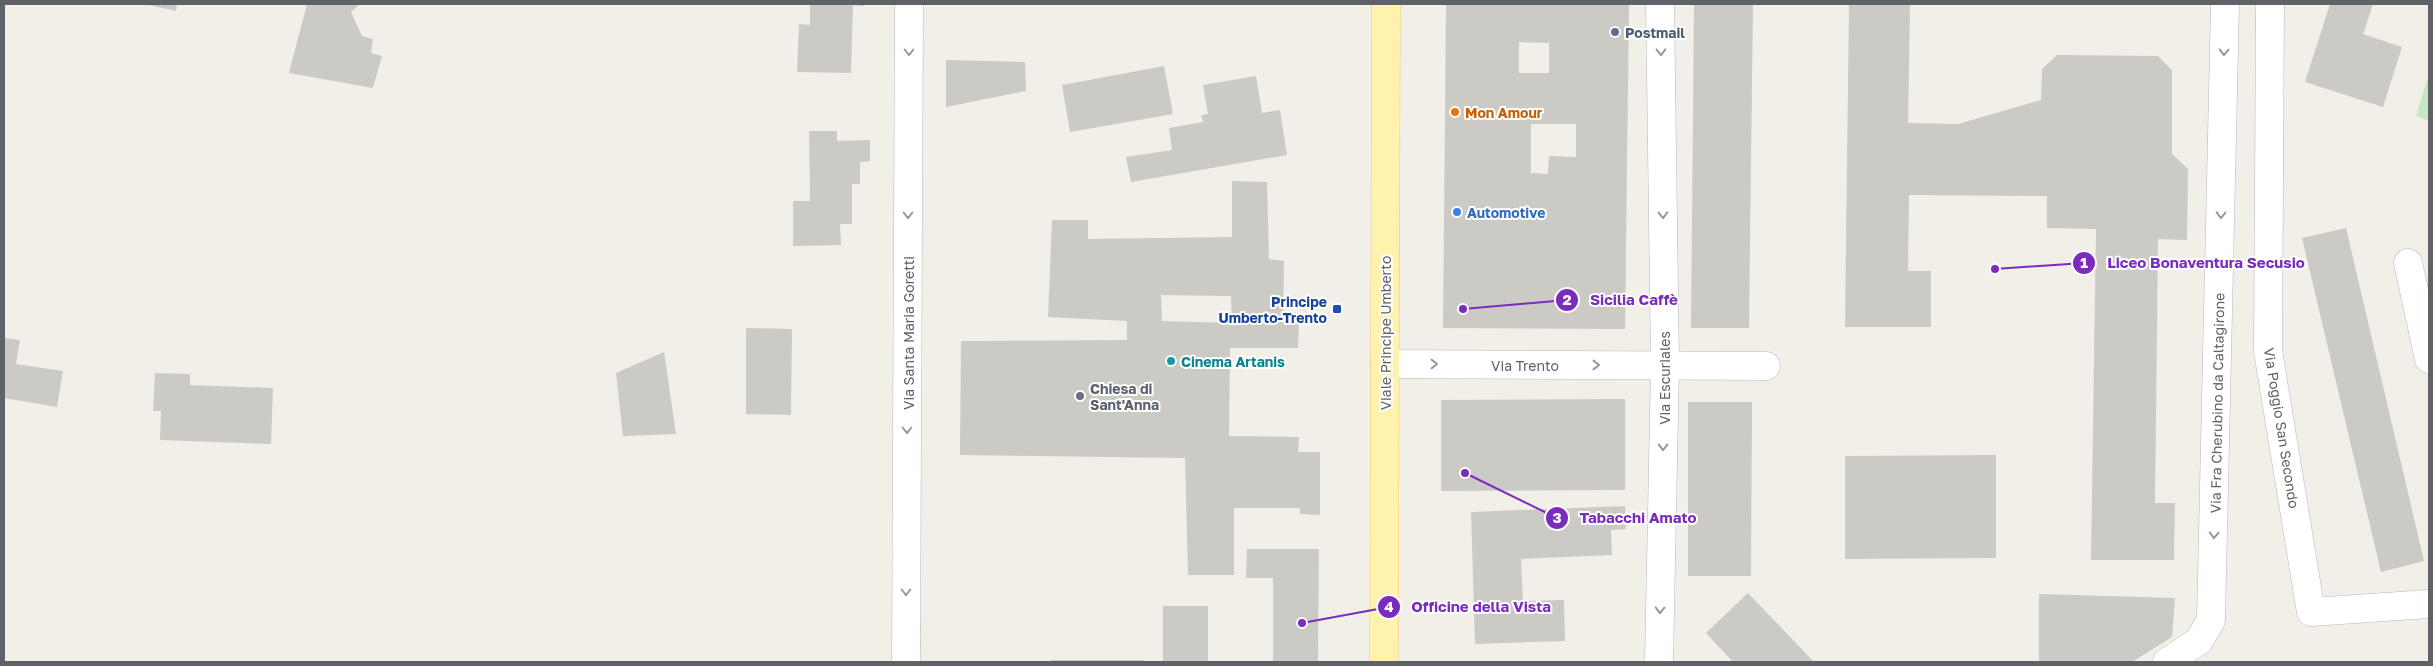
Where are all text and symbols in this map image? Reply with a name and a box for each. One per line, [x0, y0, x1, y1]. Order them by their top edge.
place label: Postmail [1625, 24, 1685, 41]
marker: Postmail [1609, 26, 1621, 38]
one-way arrow [904, 49, 914, 57]
one-way arrow [1656, 49, 1666, 57]
one-way arrow [2219, 49, 2229, 57]
place label: Mon Amour [1465, 104, 1543, 121]
marker: Mon Amour [1449, 106, 1461, 118]
place label: Automotive [1467, 204, 1545, 221]
marker: Automotive [1451, 206, 1463, 218]
one-way arrow [903, 212, 913, 219]
one-way arrow [1658, 212, 1668, 219]
one-way arrow [2216, 212, 2226, 219]
callout: Liceo Bonaventura Secusio [2072, 248, 2314, 278]
text: 1 [2080, 253, 2088, 271]
text: Liceo Bonaventura Secusio [2107, 253, 2305, 271]
street label: Via Santa Maria Goretti [900, 256, 917, 410]
street label: Viale Principe Umberto [1377, 256, 1394, 410]
callout: Sicilia Caffè [1555, 285, 1688, 315]
text: 2 [1562, 290, 1572, 308]
text: Sicilia Caffè [1590, 290, 1678, 308]
place label: Principe Umberto-Trento [1218, 293, 1327, 326]
street label: Via Fra Cherubino da Caltagirone [2207, 293, 2227, 513]
marker: Principe Umberto-Trento [1331, 303, 1343, 315]
street label: Via Escuriales [1656, 331, 1673, 425]
street label: Via Poggio San Secondo [2261, 346, 2303, 510]
place label: Cinema Artanis [1181, 353, 1285, 370]
marker: Cinema Artanis [1165, 355, 1177, 367]
street label: Via Trento [1491, 357, 1559, 374]
one-way arrow [1430, 359, 1438, 369]
one-way arrow [1592, 360, 1600, 370]
place label: Chiesa di Sant'Anna [1090, 380, 1159, 413]
marker: Chiesa di Sant'Anna [1074, 390, 1086, 402]
one-way arrow [902, 426, 912, 434]
one-way arrow [1658, 444, 1669, 452]
callout: Tabacchi Amato [1545, 503, 1707, 533]
text: 3 [1552, 508, 1562, 526]
text: Tabacchi Amato [1580, 508, 1696, 526]
one-way arrow [2208, 531, 2219, 539]
one-way arrow [901, 589, 911, 597]
callout: Officine della Vista [1377, 592, 1561, 622]
text: 4 [1384, 597, 1394, 615]
text: Officine della Vista [1411, 597, 1551, 615]
one-way arrow [1655, 606, 1665, 614]

